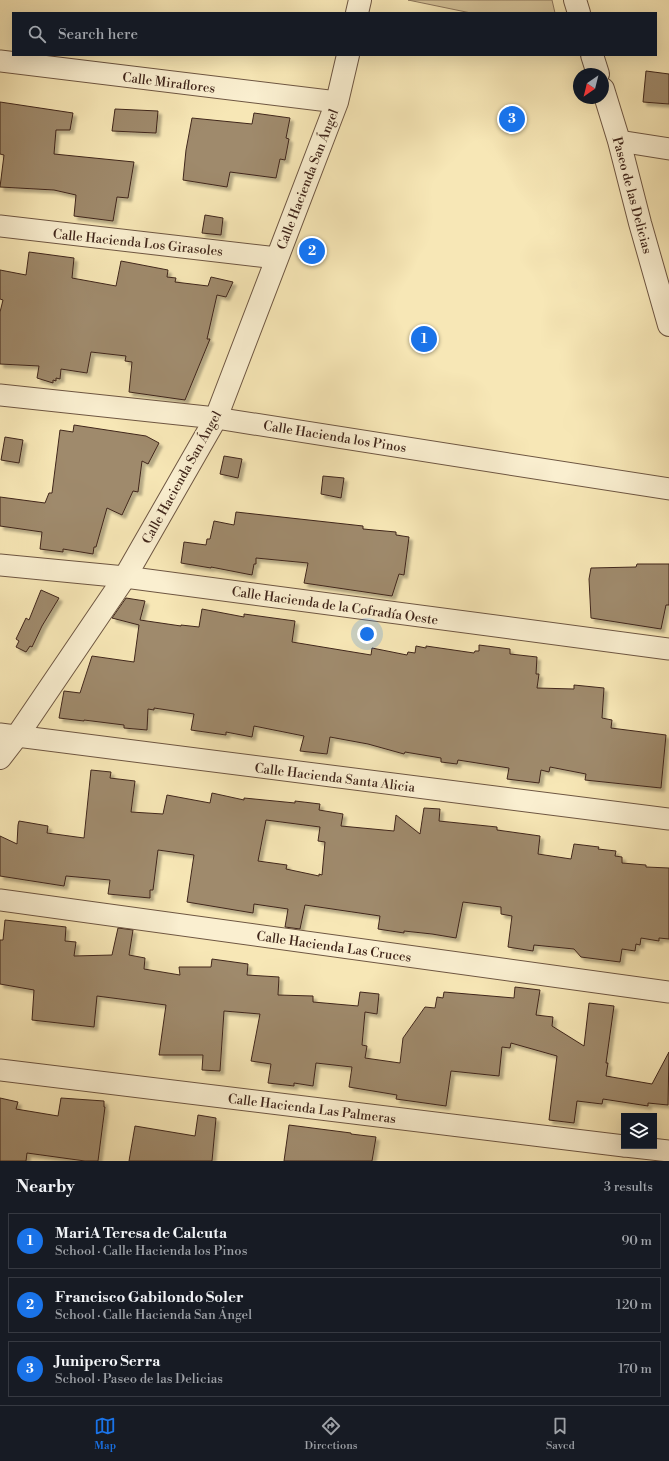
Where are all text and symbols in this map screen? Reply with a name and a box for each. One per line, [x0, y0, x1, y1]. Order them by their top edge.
search box [12, 12, 657, 56]
icon: search [26, 23, 48, 45]
text: Search here [58, 25, 138, 44]
north arrow [573, 68, 609, 104]
street label: Calle Miraflores [122, 69, 216, 97]
pin: 3 [499, 104, 525, 134]
street label: Calle Hacienda San Ángel [273, 106, 342, 252]
street label: Paseo de las Delicias [609, 135, 655, 256]
street label: Calle Hacienda Los Girasoles [52, 226, 224, 260]
pin: 2 [299, 236, 325, 266]
pin: 1 [411, 324, 437, 354]
street label: Calle Hacienda San Ángel [138, 408, 225, 547]
street label: Calle Hacienda los Pinos [262, 418, 408, 456]
street label: Calle Hacienda de la Cofradía Oeste [231, 584, 440, 628]
your location [357, 624, 377, 644]
street label: Calle Hacienda Santa Alicia [254, 760, 416, 796]
street label: Calle Hacienda Las Cruces [256, 928, 412, 966]
street label: Calle Hacienda Las Palmeras [227, 1091, 397, 1127]
map controls [621, 1113, 657, 1149]
button: layers [621, 1113, 657, 1149]
text: Nearby [16, 1176, 75, 1198]
text: 3 results [604, 1179, 653, 1195]
text: MariA Teresa de Calcuta [55, 1224, 227, 1243]
text: 1 [27, 1233, 33, 1249]
text: 90 m [621, 1233, 652, 1249]
text: School · Calle Hacienda los Pinos [55, 1243, 247, 1259]
text: Francisco Gabilondo Soler [55, 1288, 244, 1307]
text: 2 [26, 1297, 34, 1313]
text: 120 m [616, 1297, 652, 1313]
text: School · Calle Hacienda San Ángel [55, 1307, 252, 1323]
text: Junipero Serra [55, 1352, 160, 1371]
text: 3 [26, 1361, 34, 1377]
text: 170 m [618, 1361, 652, 1377]
text: School · Paseo de las Delicias [55, 1371, 223, 1387]
tab: Map [94, 1415, 116, 1453]
tab: Directions [305, 1415, 358, 1453]
tab: Saved [546, 1415, 575, 1453]

